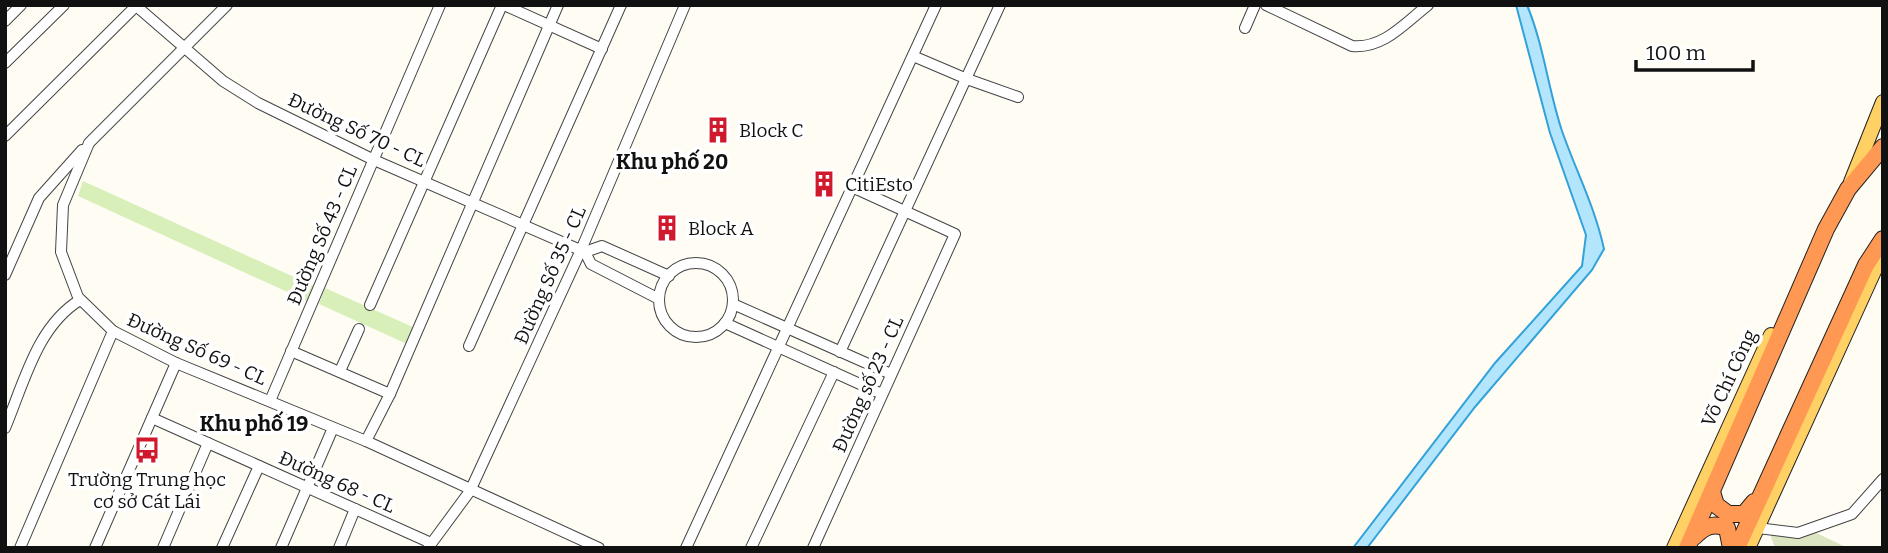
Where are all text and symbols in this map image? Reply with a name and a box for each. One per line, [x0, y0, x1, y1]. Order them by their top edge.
scale bar [1636, 28, 1753, 72]
text: 100 m [1646, 40, 1706, 66]
street label: Đường Số 70 - CL [285, 88, 429, 172]
building icon: Block C [703, 115, 733, 145]
place label: Block C [739, 119, 804, 142]
district label: Khu phố 20 [616, 148, 728, 175]
street label: Đường Số 43 - CL [282, 162, 362, 308]
building icon: CitiEsto [809, 169, 839, 199]
place label: CitiEsto [845, 173, 913, 196]
street label: Đường Số 35 - CL [509, 202, 591, 348]
building icon: Block A [652, 213, 682, 243]
place label: Block A [688, 217, 754, 240]
street label: Đường Số 69 - CL [124, 308, 270, 390]
street label: Đường số 23 - CL [828, 312, 908, 456]
street label: Võ Chí Công [1696, 325, 1762, 430]
district label: Khu phố 19 [200, 410, 308, 437]
bus stop icon: Trường Trung học cơ sở Cát Lái [132, 435, 162, 465]
street label: Đường 68 - CL [275, 446, 399, 518]
place label: Trường Trung học cơ sở Cát Lái [68, 468, 226, 513]

